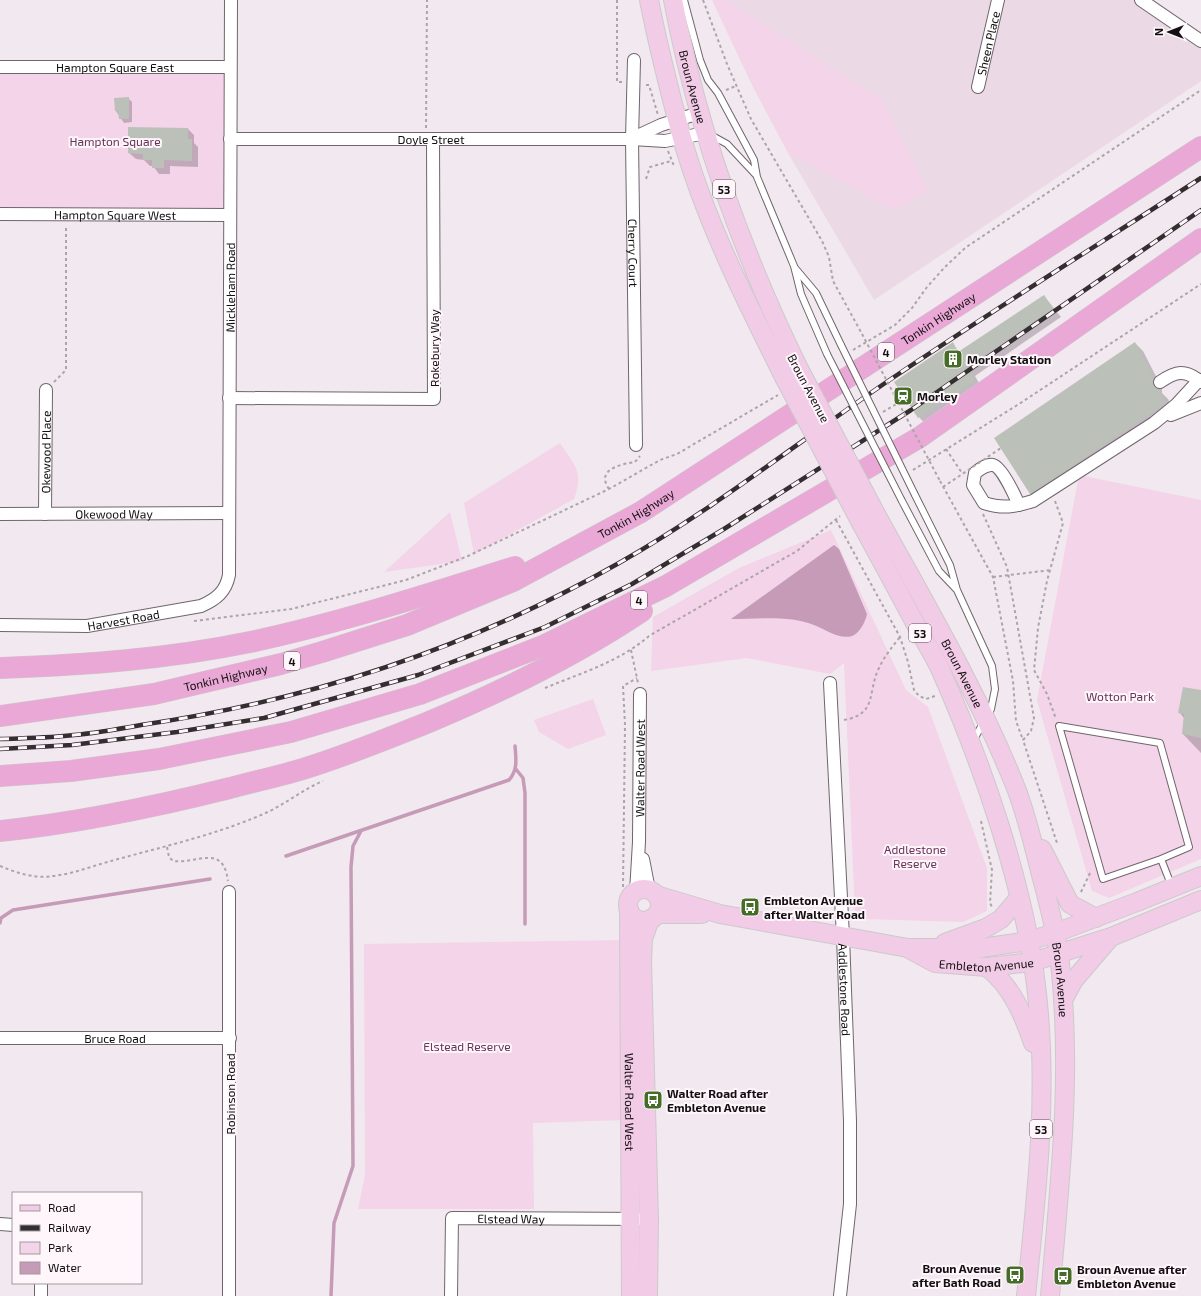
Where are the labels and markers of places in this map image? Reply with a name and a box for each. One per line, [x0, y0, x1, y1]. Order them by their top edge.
building icon: Morley Station [942, 348, 964, 370]
place label: Morley Station [967, 352, 1051, 367]
station icon: Morley [892, 385, 914, 407]
place label: Morley [917, 389, 958, 404]
place label: Embleton Avenue after Walter Road [764, 893, 865, 921]
bus stop icon: Embleton Avenue after Walter Road [739, 896, 761, 918]
place label: Walter Road after Embleton Avenue [667, 1086, 768, 1114]
bus stop icon: Walter Road after Embleton Avenue [642, 1089, 664, 1111]
place label: Broun Avenue after Bath Road [912, 1261, 1001, 1289]
place label: Broun Avenue after Embleton Avenue [1077, 1262, 1187, 1290]
bus stop icon: Broun Avenue after Bath Road [1004, 1264, 1026, 1286]
bus stop icon: Broun Avenue after Embleton Avenue [1052, 1265, 1074, 1287]

